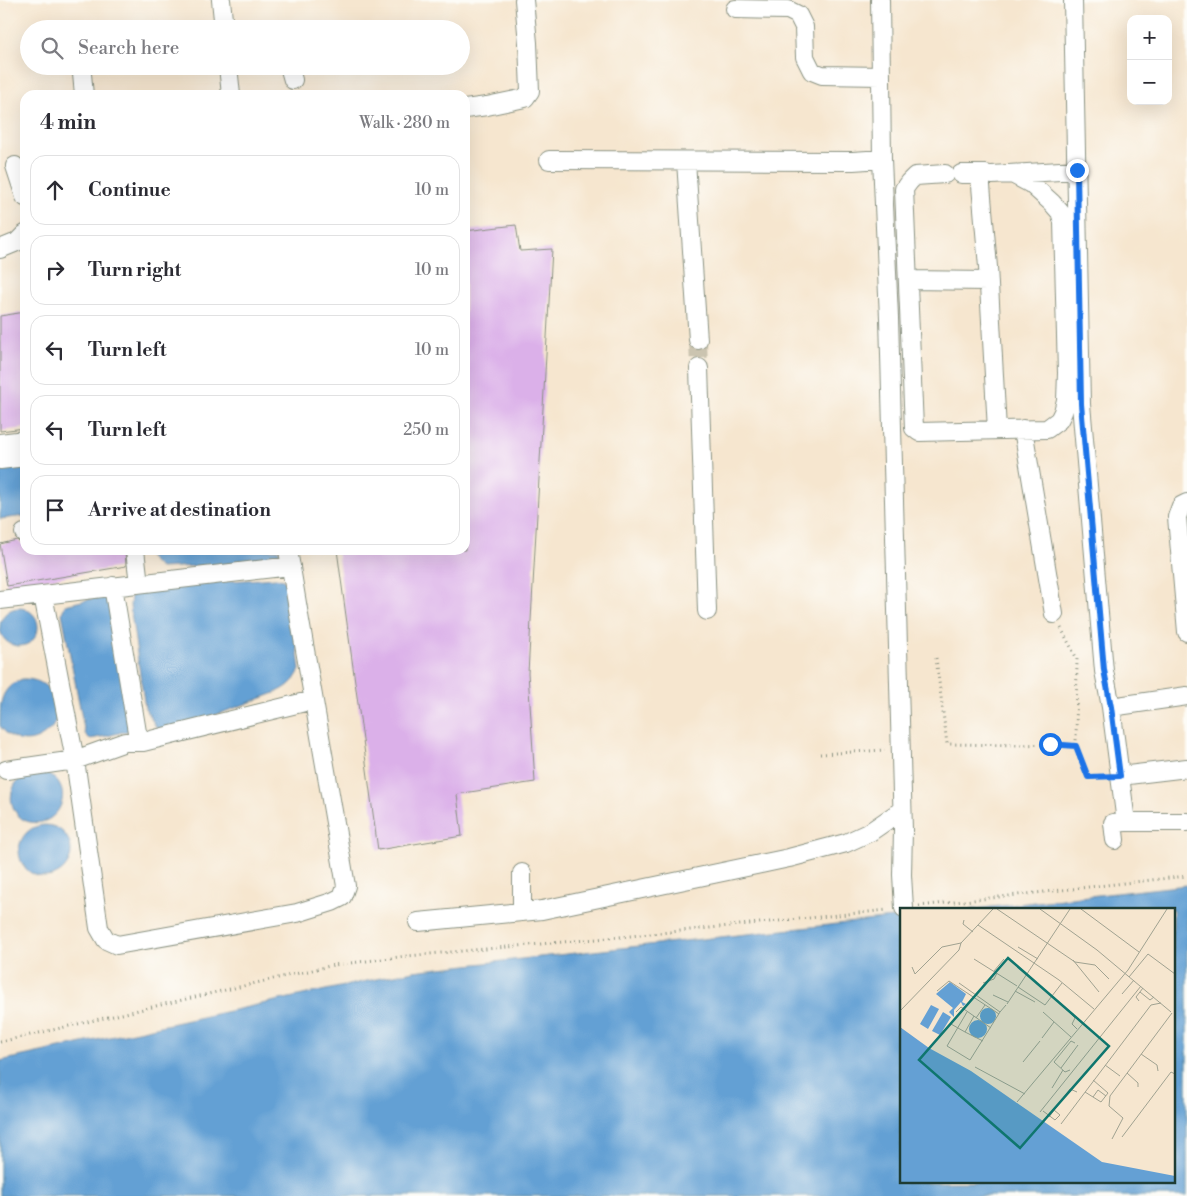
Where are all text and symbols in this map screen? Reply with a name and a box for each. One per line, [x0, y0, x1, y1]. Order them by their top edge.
map controls [1127, 15, 1172, 105]
button: + [1127, 15, 1172, 60]
search box [20, 20, 470, 75]
icon: search [38, 34, 66, 62]
text: Search here [78, 36, 179, 60]
button: − [1127, 60, 1172, 105]
text: 4 min [40, 110, 96, 136]
text: Walk · 280 m [359, 113, 450, 133]
route end [1066, 159, 1089, 182]
icon: ahead [41, 176, 69, 204]
text: Continue [88, 178, 171, 202]
text: 10 m [415, 180, 449, 200]
icon: right [41, 256, 69, 284]
text: Turn right [88, 258, 181, 282]
text: 10 m [415, 260, 449, 280]
icon: left [41, 336, 69, 364]
text: Turn left [88, 338, 167, 362]
text: 10 m [415, 340, 449, 360]
icon: left [41, 416, 69, 444]
text: Turn left [88, 418, 167, 442]
text: 250 m [403, 420, 449, 440]
icon: arrive [41, 496, 69, 524]
text: Arrive at destination [88, 498, 271, 522]
route start [1039, 733, 1062, 756]
inset map [900, 908, 1174, 1184]

